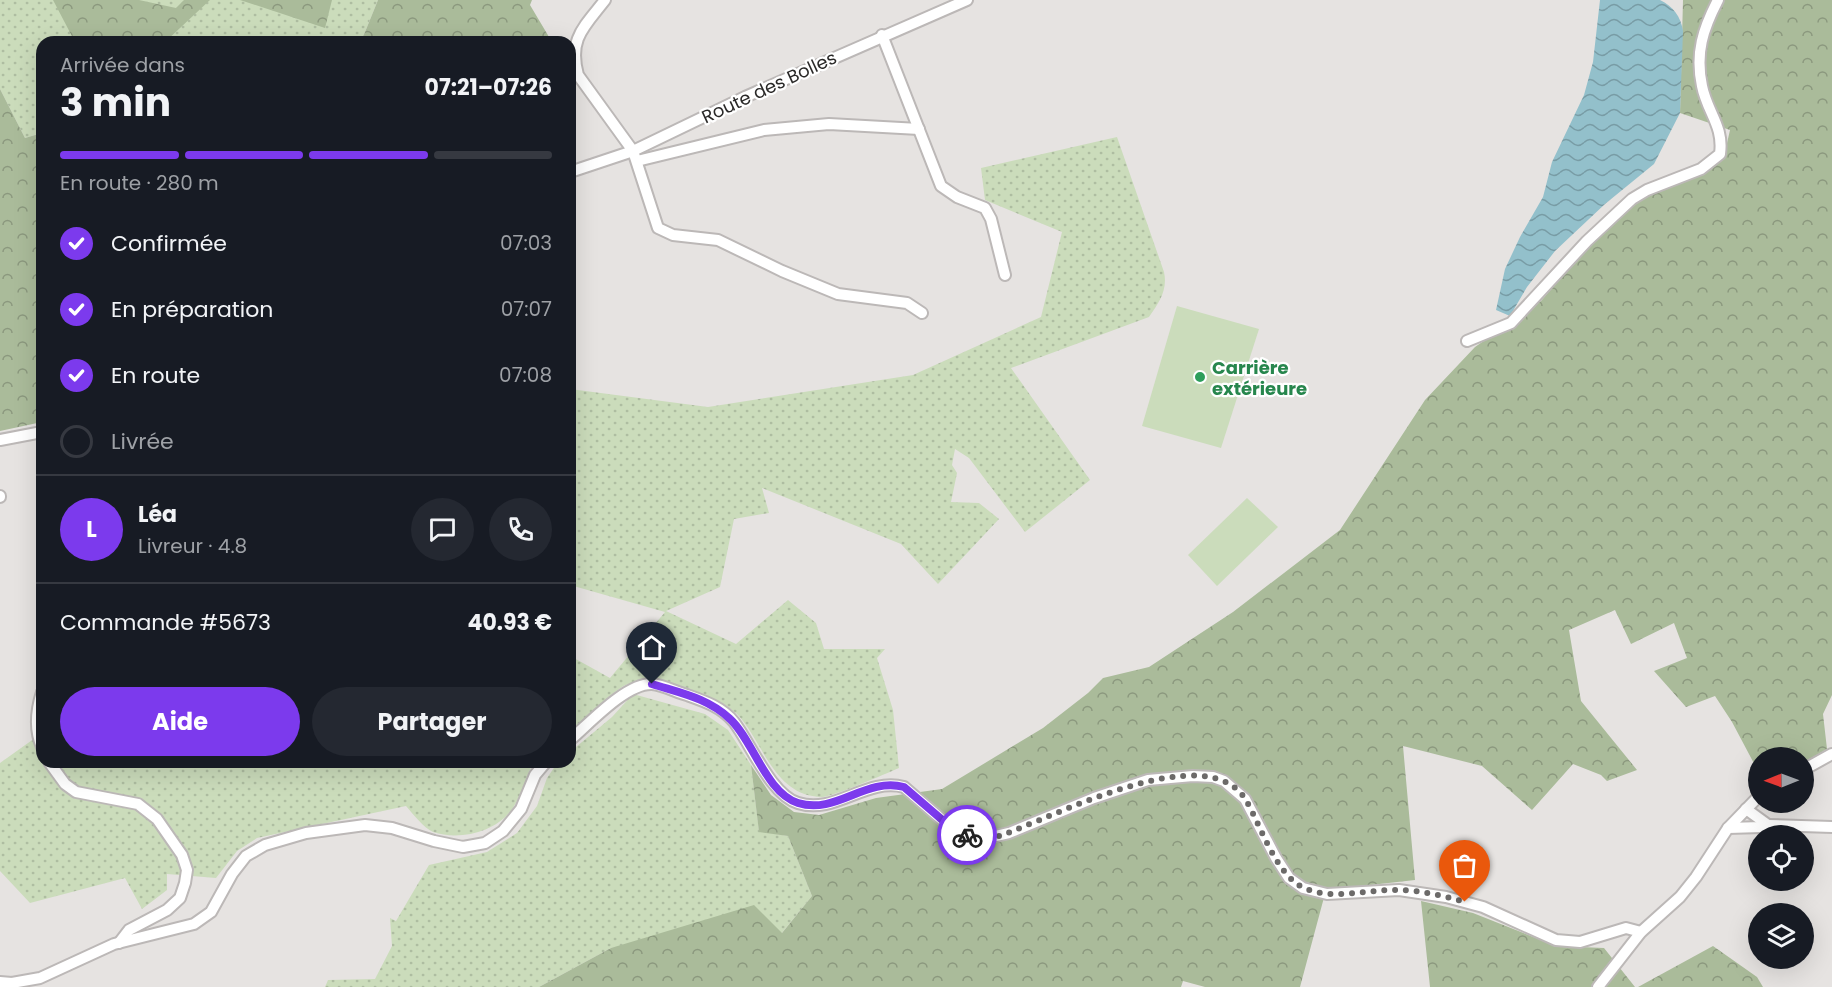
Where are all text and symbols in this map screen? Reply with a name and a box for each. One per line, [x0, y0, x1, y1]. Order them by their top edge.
street label: Route des Bolles [698, 45, 840, 129]
text: Arrivée dans [60, 51, 185, 79]
text: 07:21–07:26 [425, 72, 552, 103]
text: 3 min [60, 75, 171, 130]
text: En route · 280 m [60, 169, 219, 197]
icon: check [60, 227, 93, 260]
text: Confirmée [111, 228, 227, 259]
text: 07:03 [500, 229, 552, 257]
icon: check [60, 293, 93, 326]
text: En préparation [111, 294, 273, 325]
text: 07:07 [501, 295, 552, 323]
place label: Carrière extérieure [1212, 355, 1307, 401]
icon: check [60, 359, 93, 392]
text: En route [111, 360, 200, 391]
text: 07:08 [499, 361, 552, 389]
marker: Carrière extérieure [1193, 370, 1207, 384]
text: Livrée [111, 426, 174, 457]
button: chat [411, 498, 474, 561]
button: phone [489, 498, 552, 561]
text: Léa [138, 499, 177, 530]
text: L [86, 514, 97, 545]
text: Livreur · 4.8 [138, 532, 247, 560]
text: Commande #5673 [60, 607, 271, 638]
text: 40.93 € [468, 607, 552, 638]
pin [626, 622, 677, 684]
icon: home [635, 631, 668, 664]
button: Aide [60, 687, 300, 756]
button: Partager [312, 687, 552, 756]
north arrow [1748, 747, 1814, 813]
map controls [1748, 747, 1814, 969]
courier [937, 805, 997, 865]
icon: bike [951, 819, 984, 852]
button: locate [1748, 825, 1814, 891]
pin [1439, 840, 1490, 902]
icon: bag [1448, 849, 1481, 882]
button: layers [1748, 903, 1814, 969]

